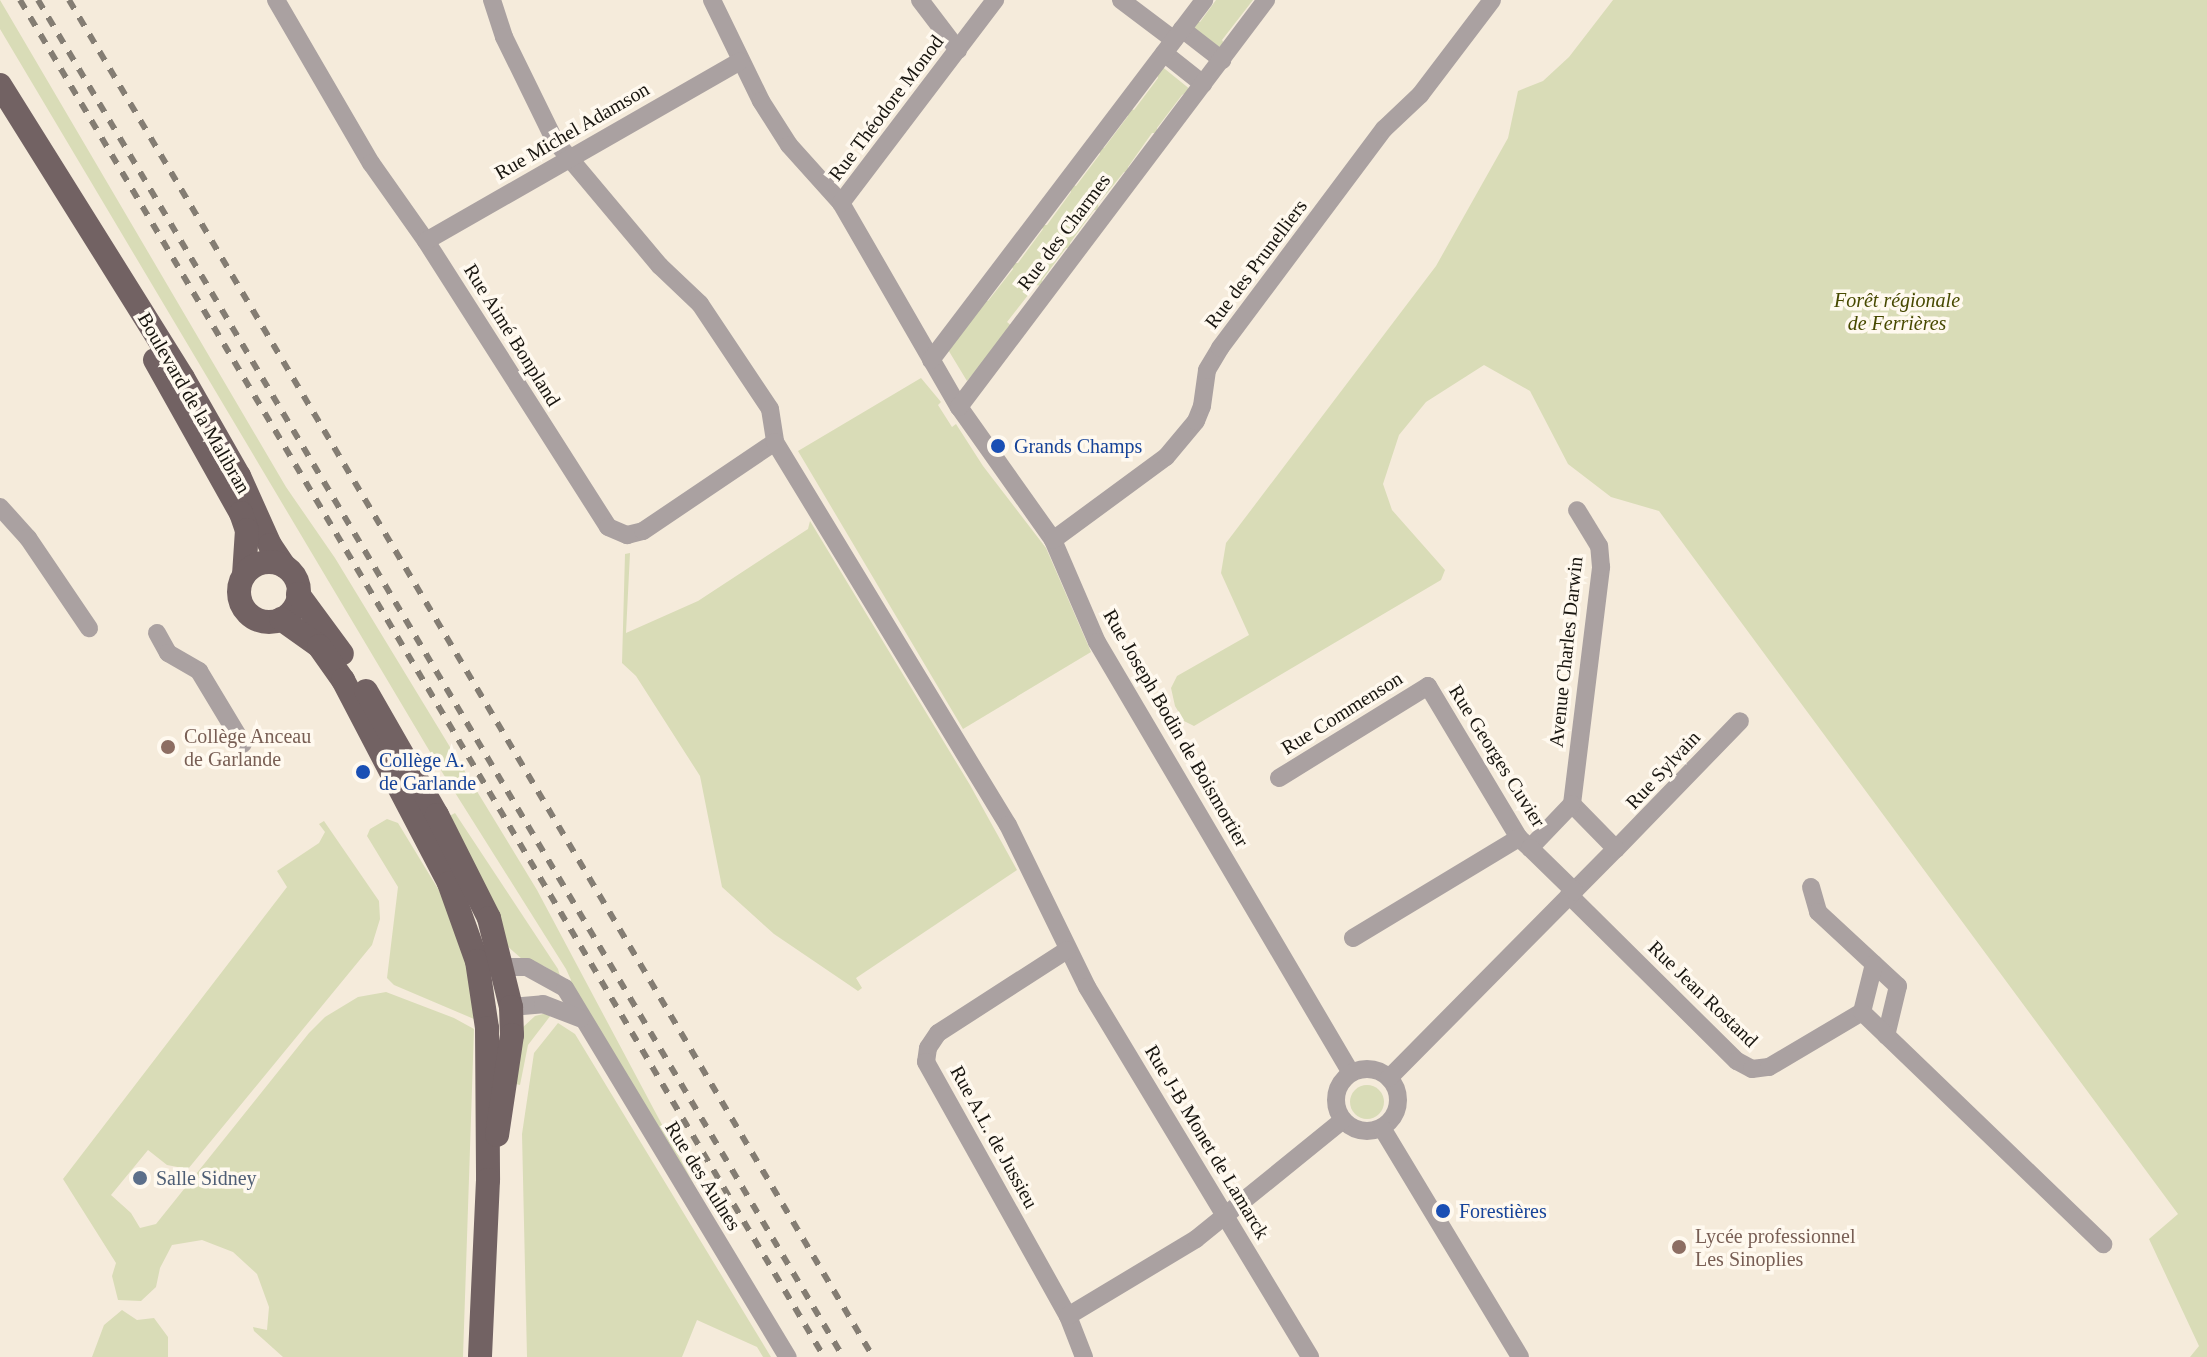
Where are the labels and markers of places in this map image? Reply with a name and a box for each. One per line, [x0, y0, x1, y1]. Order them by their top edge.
place label: Grands Champs [1014, 434, 1142, 458]
marker: Grands Champs [989, 437, 1007, 455]
place label: Collège Anceau de Garlande [184, 724, 312, 771]
marker: Collège Anceau de Garlande [159, 738, 177, 756]
place label: Collège A. de Garlande [379, 748, 476, 795]
marker: Collège A. de Garlande [354, 763, 372, 781]
place label: Salle Sidney [156, 1166, 257, 1190]
marker: Salle Sidney [131, 1169, 149, 1187]
place label: Forestières [1459, 1199, 1547, 1223]
marker: Forestières [1434, 1202, 1452, 1220]
place label: Lycée professionnel Les Sinoplies [1695, 1224, 1855, 1271]
marker: Lycée professionnel Les Sinoplies [1670, 1238, 1688, 1256]

